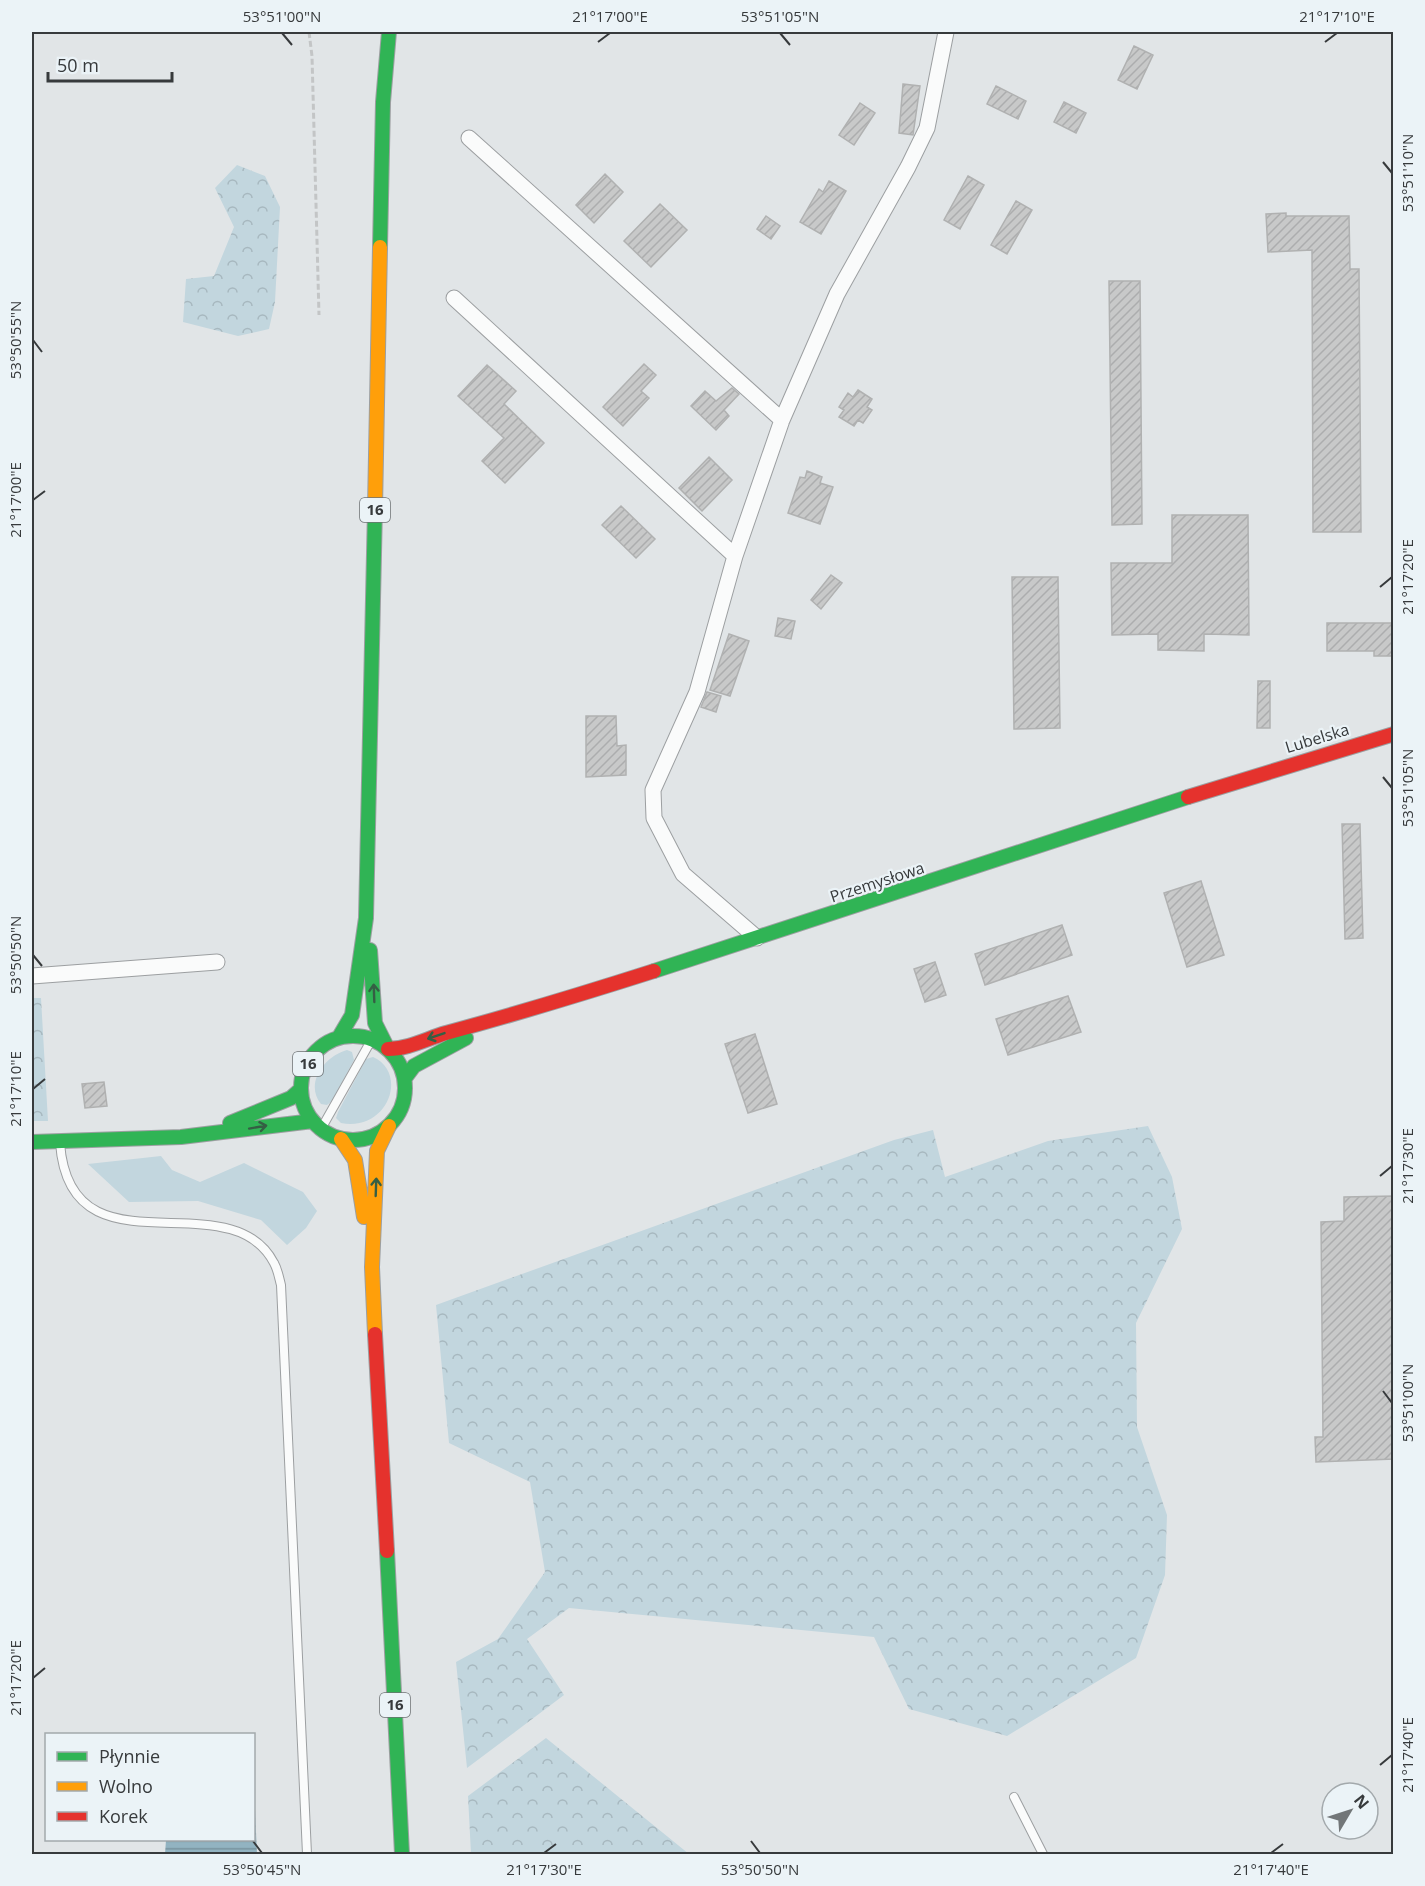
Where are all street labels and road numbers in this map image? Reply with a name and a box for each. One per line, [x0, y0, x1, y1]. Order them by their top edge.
road number: 16 [360, 498, 390, 522]
street label: Lubelska [1282, 718, 1352, 758]
street label: Przemysłowa [827, 856, 927, 908]
road number: 16 [293, 1052, 323, 1076]
road number: 16 [380, 1693, 410, 1717]

